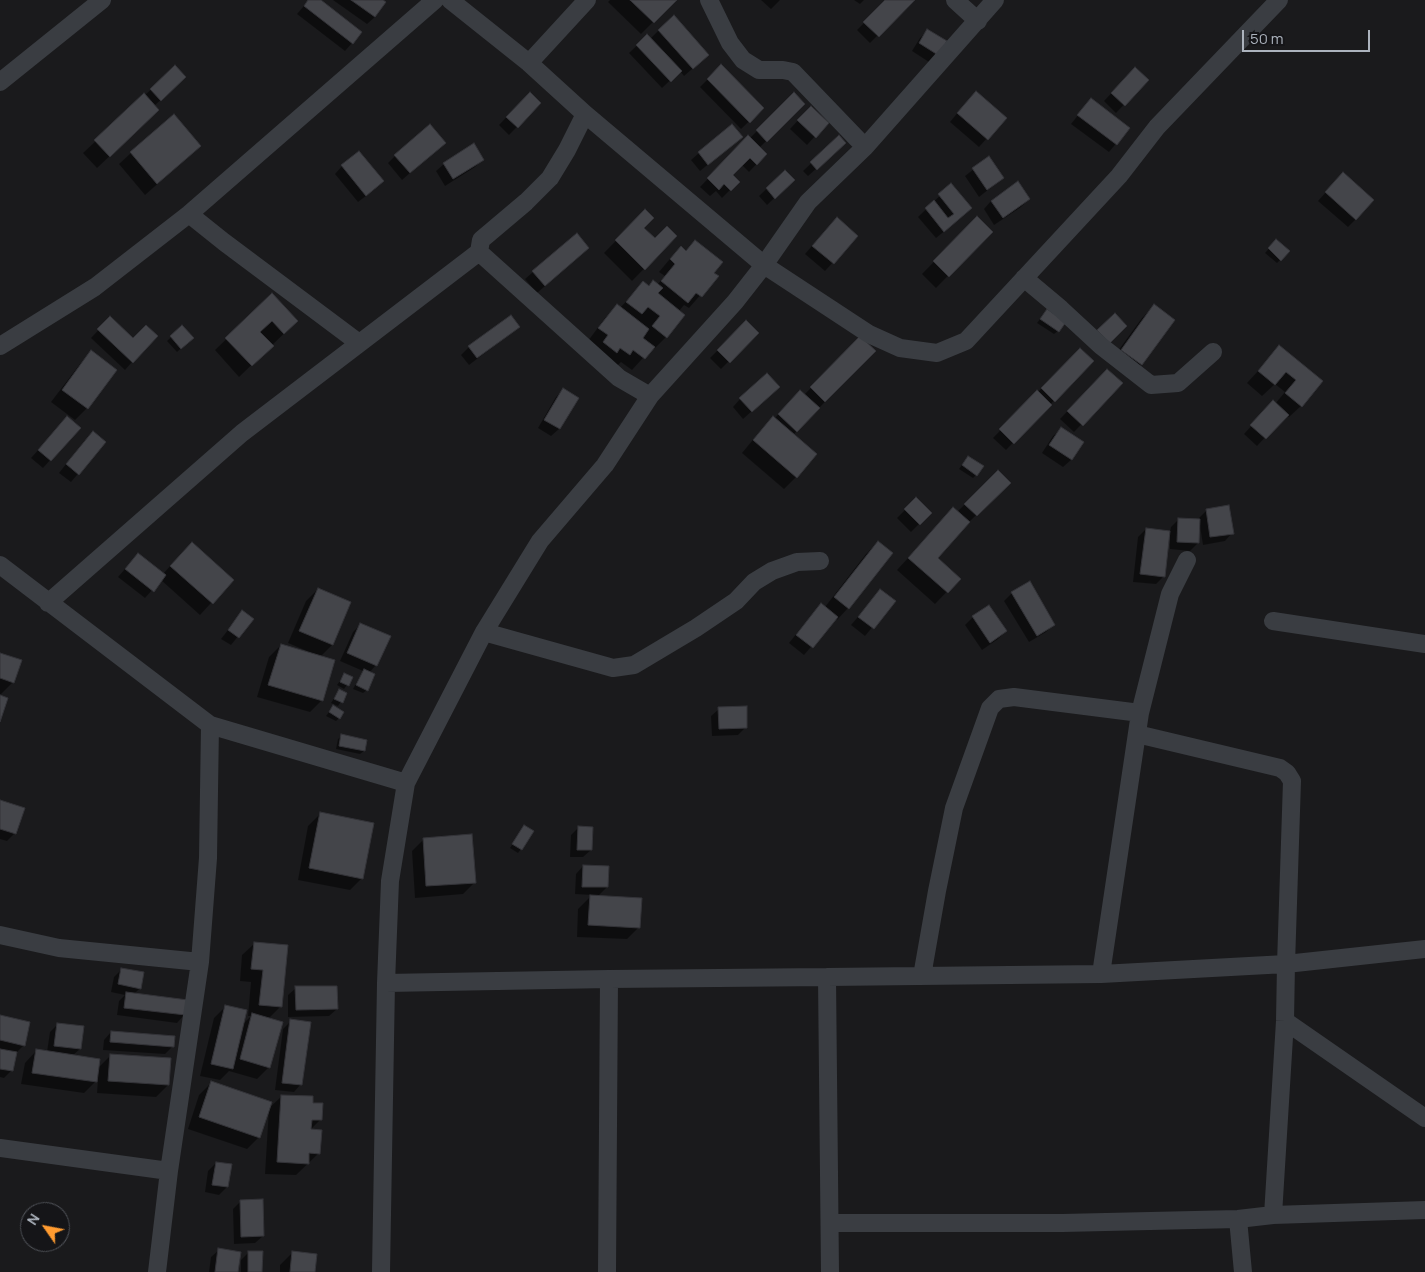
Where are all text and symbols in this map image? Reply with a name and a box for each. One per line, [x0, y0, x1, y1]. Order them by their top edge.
scale bar [1245, 20, 1372, 52]
text: 50 m [1250, 28, 1284, 49]
north arrow [20, 1202, 70, 1252]
text: N [22, 1210, 44, 1228]

